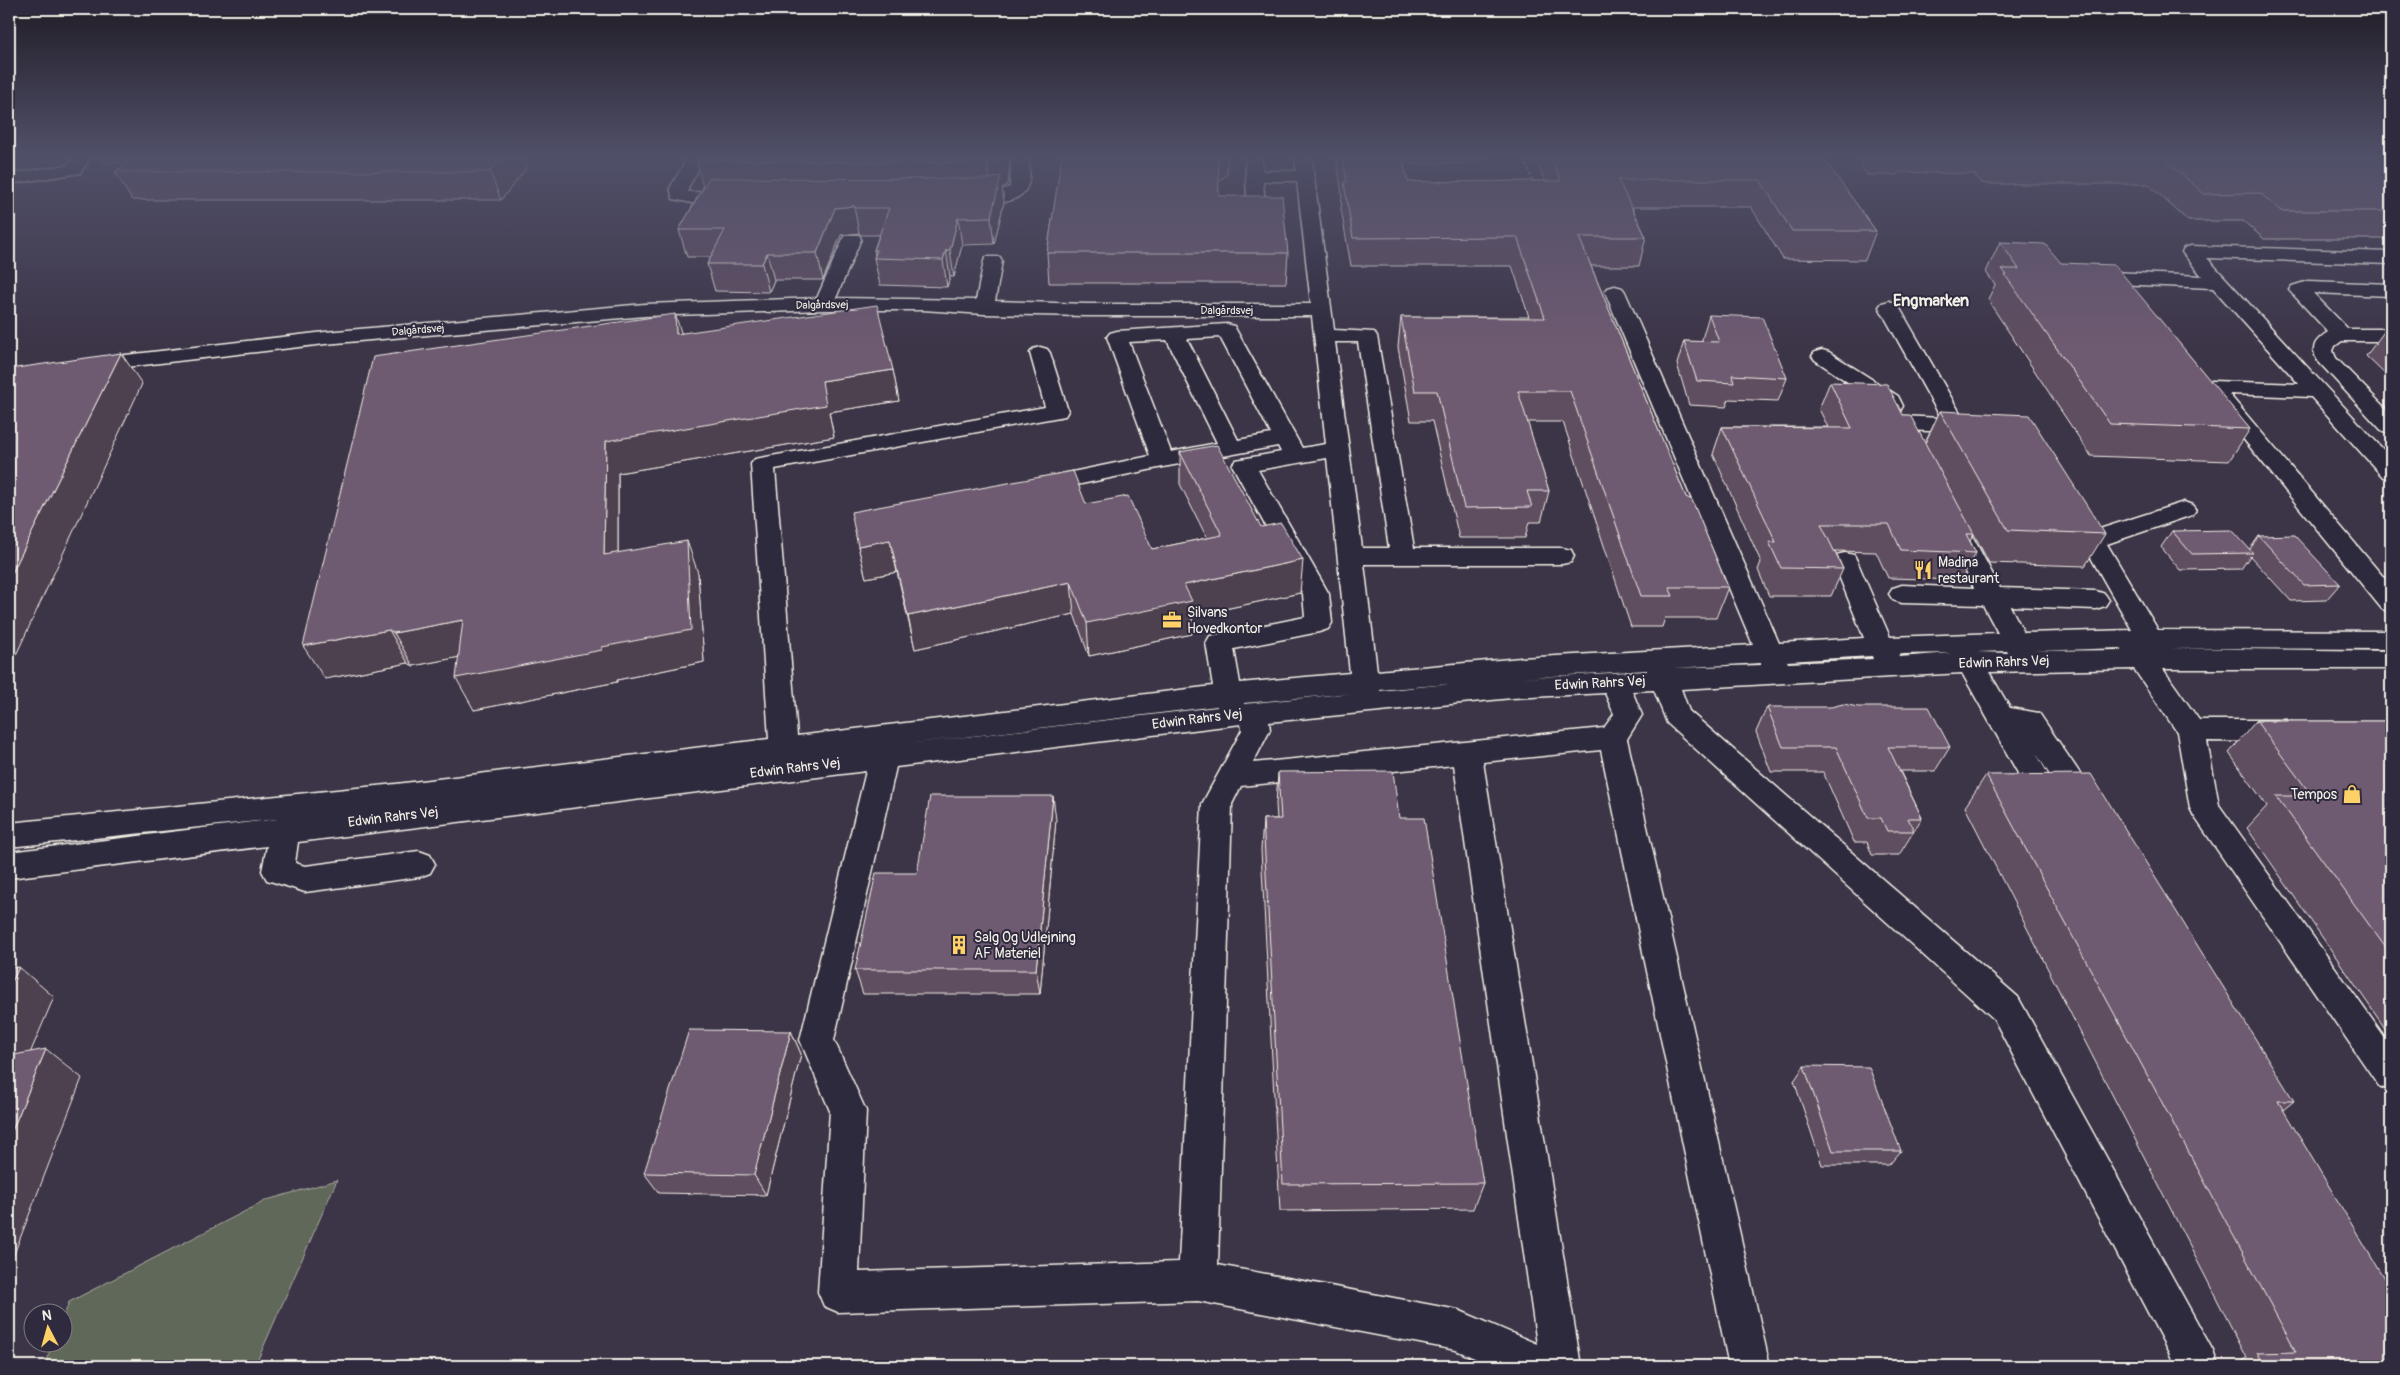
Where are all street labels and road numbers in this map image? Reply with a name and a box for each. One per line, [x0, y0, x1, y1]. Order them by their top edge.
street label: Dalgårdsvej [795, 298, 849, 312]
street label: Dalgårdsvej [1201, 304, 1253, 317]
street label: Dalgårdsvej [391, 321, 445, 339]
street label: Edwin Rahrs Vej [1958, 652, 2050, 672]
street label: Edwin Rahrs Vej [1554, 672, 1646, 694]
street label: Edwin Rahrs Vej [1151, 705, 1243, 733]
street label: Edwin Rahrs Vej [749, 754, 841, 782]
street label: Edwin Rahrs Vej [347, 803, 439, 831]

